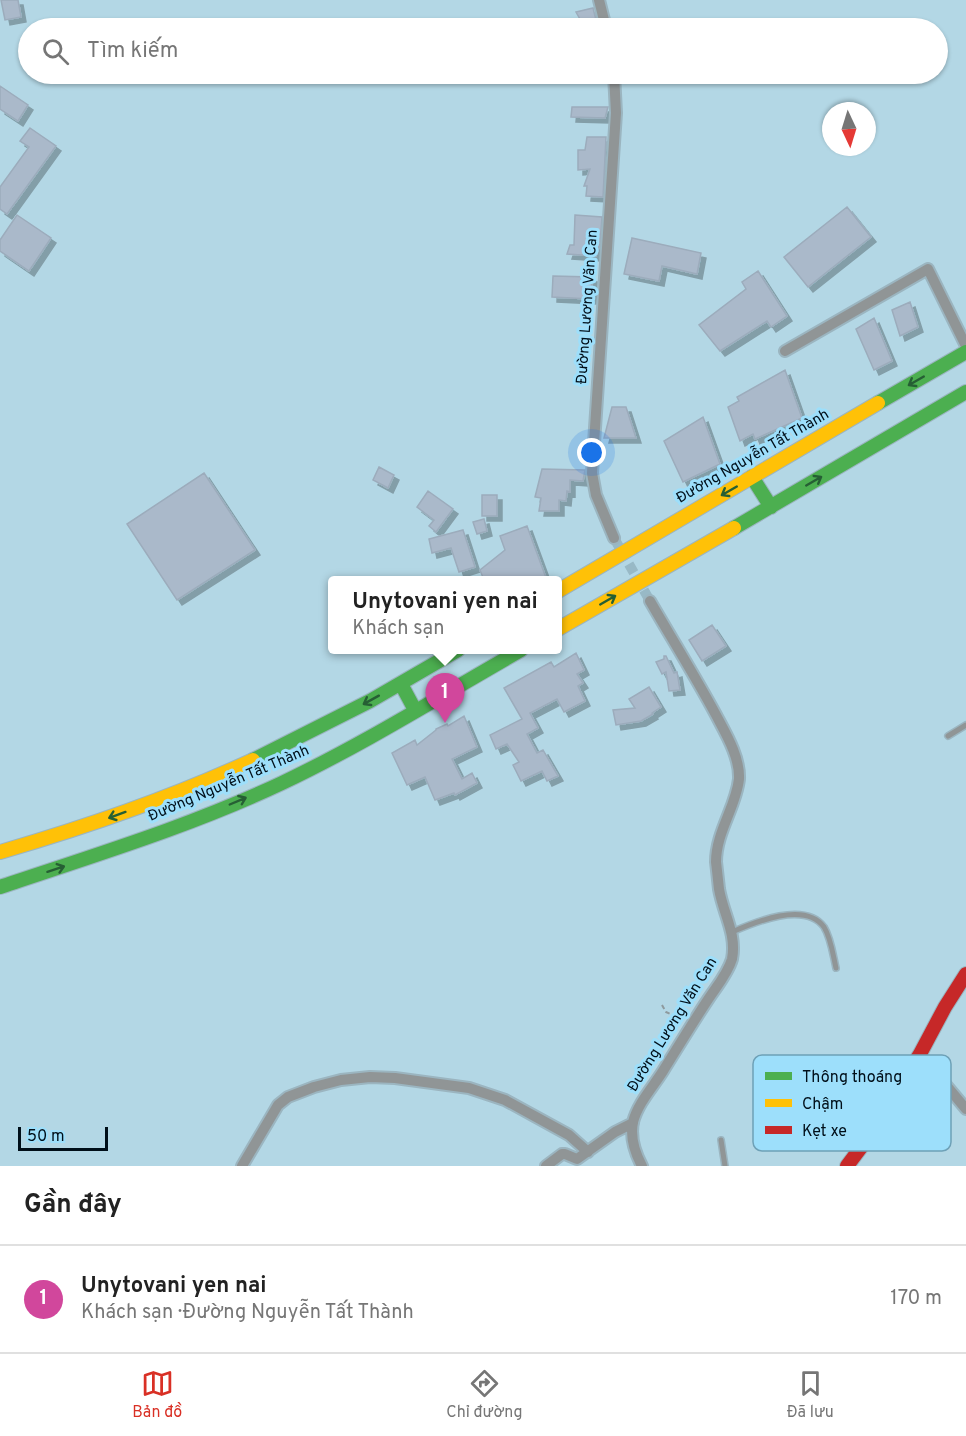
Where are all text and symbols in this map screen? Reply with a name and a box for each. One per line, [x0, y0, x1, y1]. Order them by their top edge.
search box [18, 18, 948, 84]
icon: search [39, 35, 72, 68]
text: Tìm kiếm [87, 38, 178, 65]
north arrow [822, 102, 876, 156]
street label: Đường Lương Văn Can [573, 229, 603, 385]
one-way arrow [907, 376, 924, 388]
street label: Đường Nguyễn Tất Thành [672, 404, 833, 509]
your location [577, 438, 606, 467]
one-way arrow [805, 475, 822, 487]
one-way arrow [721, 485, 738, 497]
popup [328, 576, 562, 654]
text: Unytovani yen nai [352, 589, 538, 616]
one-way arrow [599, 593, 616, 605]
text: Khách sạn [352, 616, 444, 642]
pin: 1 [426, 674, 464, 723]
one-way arrow [363, 694, 380, 706]
street label: Đường Nguyễn Tất Thành [145, 740, 312, 827]
one-way arrow [229, 795, 247, 806]
one-way arrow [108, 810, 127, 821]
one-way arrow [46, 862, 65, 873]
street label: Đường Lương Văn Can [624, 954, 722, 1096]
legend [753, 1055, 951, 1151]
text: Thông thoáng [802, 1068, 902, 1088]
text: Chậm [802, 1095, 843, 1115]
text: Kẹt xe [802, 1122, 847, 1142]
scale bar [18, 1124, 108, 1152]
text: 50 m [27, 1127, 65, 1147]
text: Gần đây [24, 1189, 122, 1222]
text: Unytovani yen nai [81, 1273, 266, 1300]
text: 1 [40, 1286, 48, 1312]
text: 170 m [890, 1286, 942, 1312]
text: Khách sạn · Đường Nguyễn Tất Thành [81, 1300, 414, 1326]
tab: Bản đồ [132, 1367, 182, 1423]
tab: Chỉ đường [446, 1367, 523, 1423]
tab: Đã lưu [787, 1367, 834, 1423]

